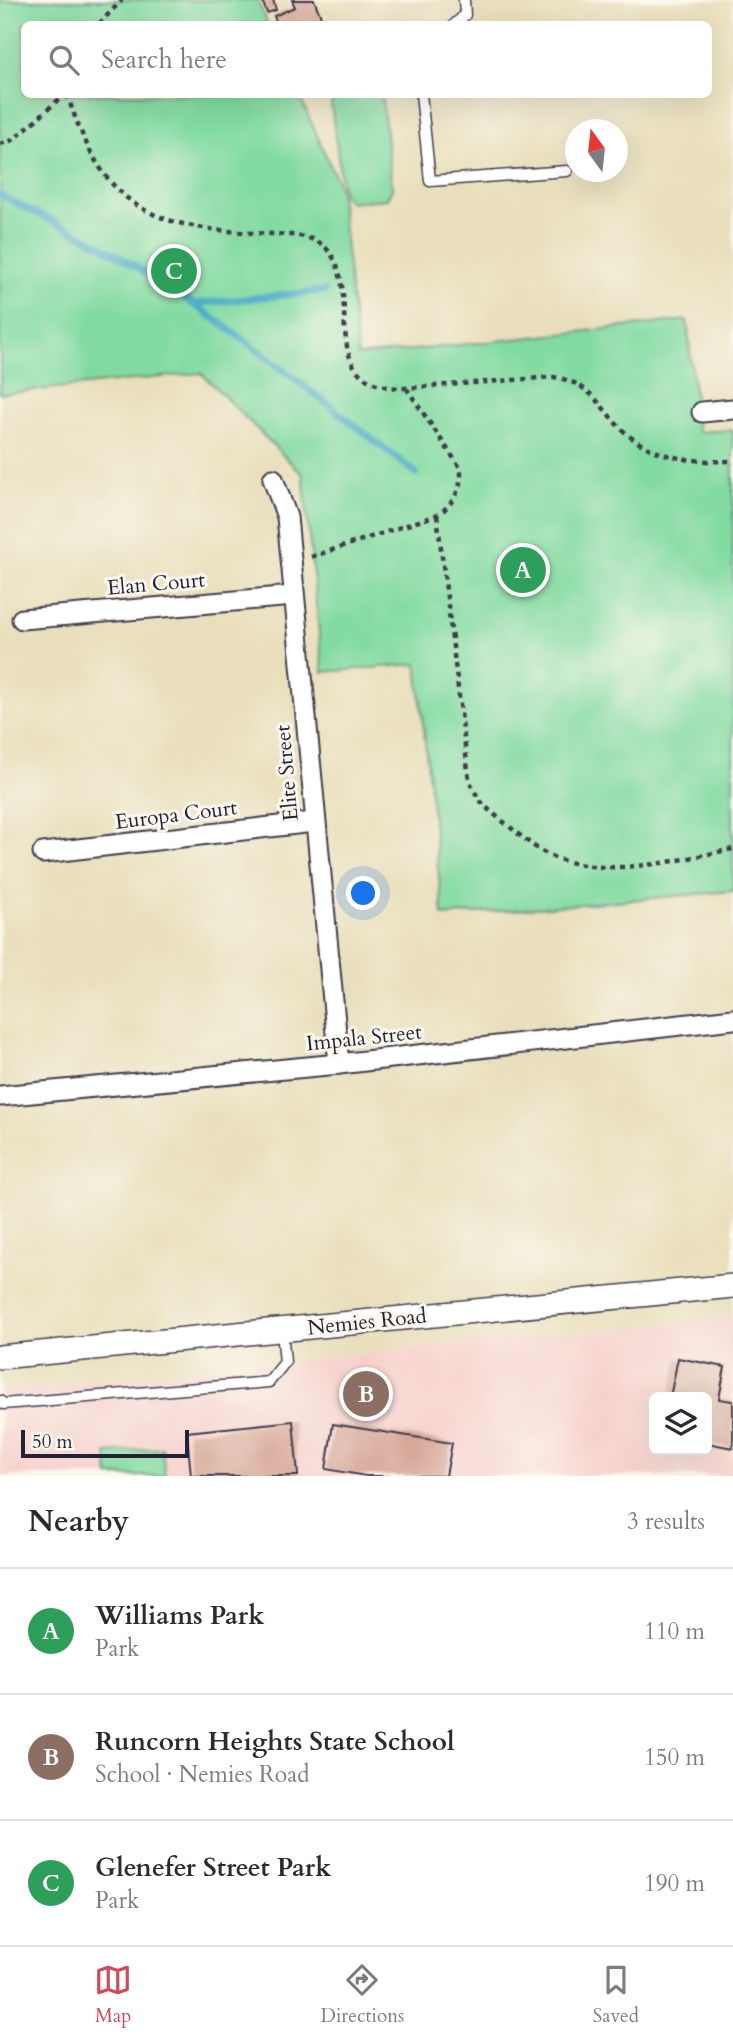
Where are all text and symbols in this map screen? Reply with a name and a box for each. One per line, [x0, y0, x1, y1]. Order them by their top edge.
search box [21, 21, 712, 98]
icon: search [45, 41, 83, 79]
text: Search here [101, 42, 227, 77]
north arrow [565, 119, 628, 182]
pin: C [151, 245, 197, 297]
pin: A [500, 544, 546, 596]
street label: Elan Court [106, 565, 207, 603]
street label: Elite Street [268, 723, 306, 822]
street label: Europa Court [113, 793, 239, 837]
your location [346, 876, 380, 910]
street label: Impala Street [305, 1017, 423, 1058]
street label: Nemies Road [306, 1301, 428, 1343]
pin: B [343, 1368, 389, 1420]
map controls [649, 1392, 712, 1455]
button: layers [649, 1392, 712, 1455]
scale bar [21, 1427, 189, 1459]
text: 50 m [32, 1429, 73, 1455]
text: Nearby [28, 1501, 129, 1542]
text: 3 results [627, 1506, 705, 1537]
text: Williams Park [95, 1598, 264, 1633]
text: A [42, 1616, 60, 1647]
text: 110 m [644, 1616, 705, 1647]
text: Park [95, 1633, 139, 1664]
text: Runcorn Heights State School [95, 1724, 455, 1759]
text: B [43, 1742, 59, 1773]
text: 150 m [644, 1742, 705, 1773]
text: School · Nemies Road [95, 1759, 309, 1790]
text: Glenefer Street Park [95, 1850, 332, 1885]
text: C [42, 1868, 60, 1899]
text: 190 m [644, 1868, 705, 1899]
text: Park [95, 1885, 139, 1916]
tab: Map [94, 1961, 132, 2029]
tab: Directions [321, 1961, 404, 2029]
tab: Saved [593, 1961, 639, 2029]

